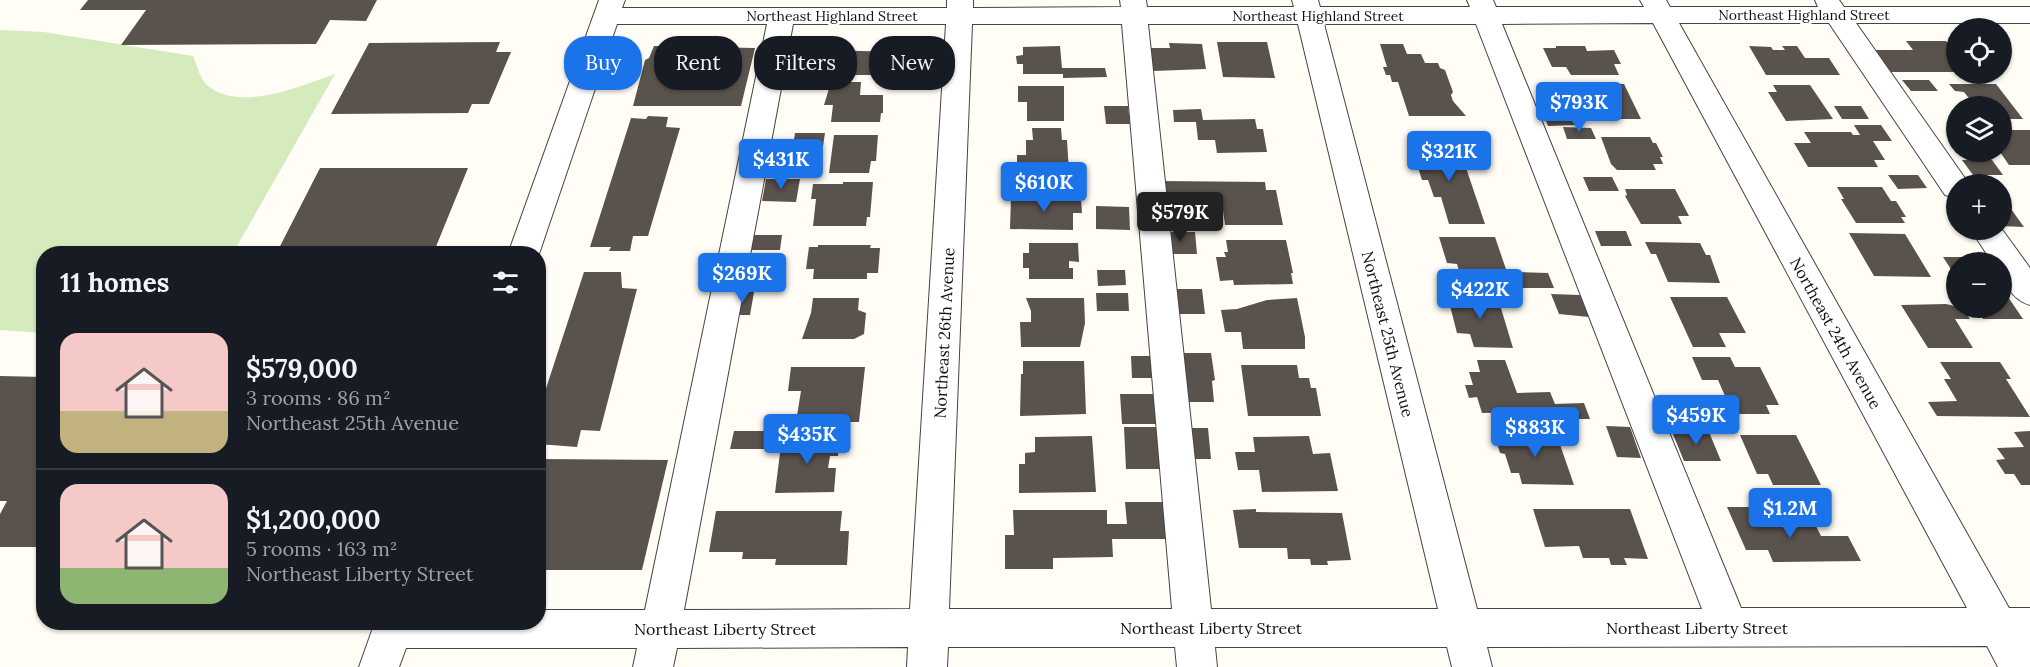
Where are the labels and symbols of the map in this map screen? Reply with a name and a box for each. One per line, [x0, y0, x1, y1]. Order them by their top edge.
street label: Northeast Highland Street [1718, 6, 1890, 24]
street label: Northeast Highland Street [746, 7, 918, 25]
street label: Northeast Highland Street [1232, 7, 1404, 25]
pin: $793K [1537, 82, 1621, 133]
pin: $321K [1407, 131, 1491, 182]
pin: $431K [739, 139, 823, 190]
pin: $610K [1002, 162, 1086, 213]
pin: $579K [1138, 192, 1222, 243]
street label: Northeast 26th Avenue [930, 247, 958, 419]
street label: Northeast 25th Avenue [1358, 249, 1418, 419]
pin: $269K [700, 253, 784, 304]
street label: Northeast 24th Avenue [1786, 254, 1886, 413]
pin: $422K [1438, 269, 1522, 320]
pin: $459K [1654, 395, 1738, 446]
pin: $883K [1493, 407, 1577, 458]
pin: $435K [765, 414, 849, 465]
pin: $1.2M [1748, 488, 1832, 539]
street label: Northeast Liberty Street [1120, 618, 1303, 638]
street label: Northeast Liberty Street [1606, 618, 1789, 638]
street label: Northeast Liberty Street [634, 619, 817, 639]

